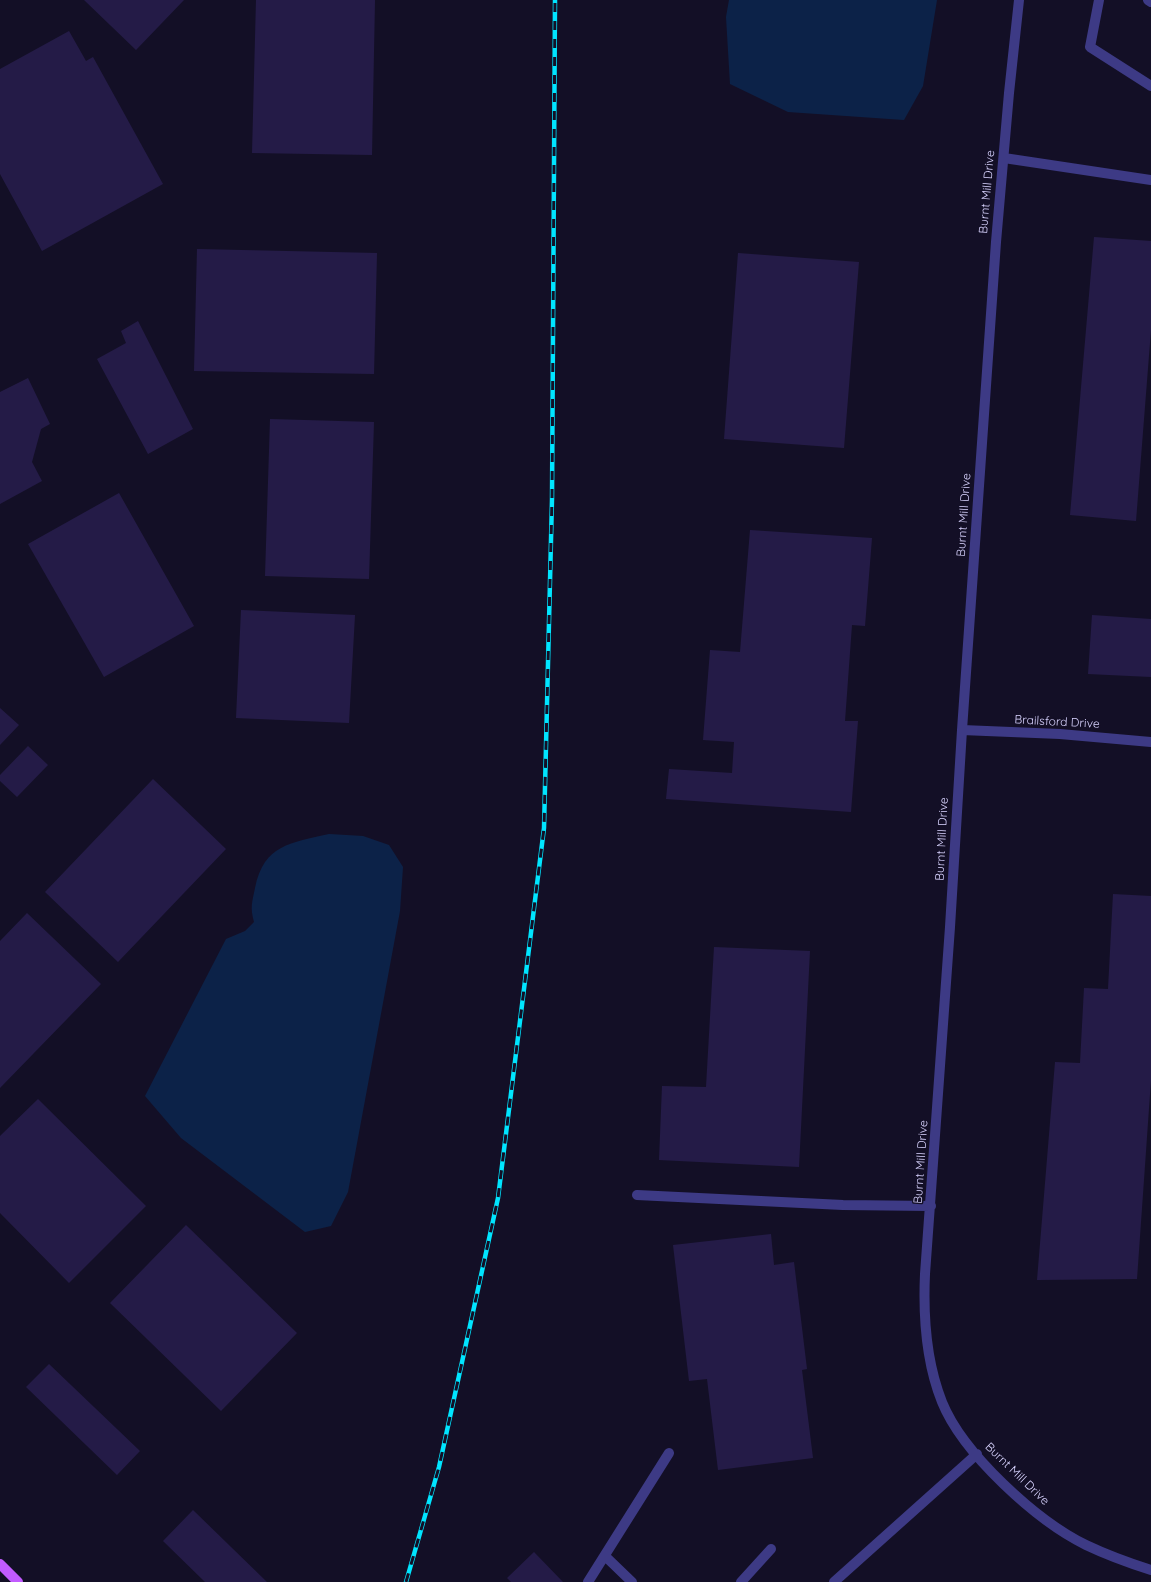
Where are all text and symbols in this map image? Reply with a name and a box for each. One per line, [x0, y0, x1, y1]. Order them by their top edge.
street label: Burnt Mill Drive [976, 150, 998, 234]
street label: Burnt Mill Drive [954, 473, 974, 557]
street label: Brailsford Drive [1014, 713, 1100, 731]
street label: Burnt Mill Drive [933, 797, 951, 881]
street label: Burnt Mill Drive [911, 1120, 931, 1204]
street label: Burnt Mill Drive [982, 1440, 1052, 1508]

